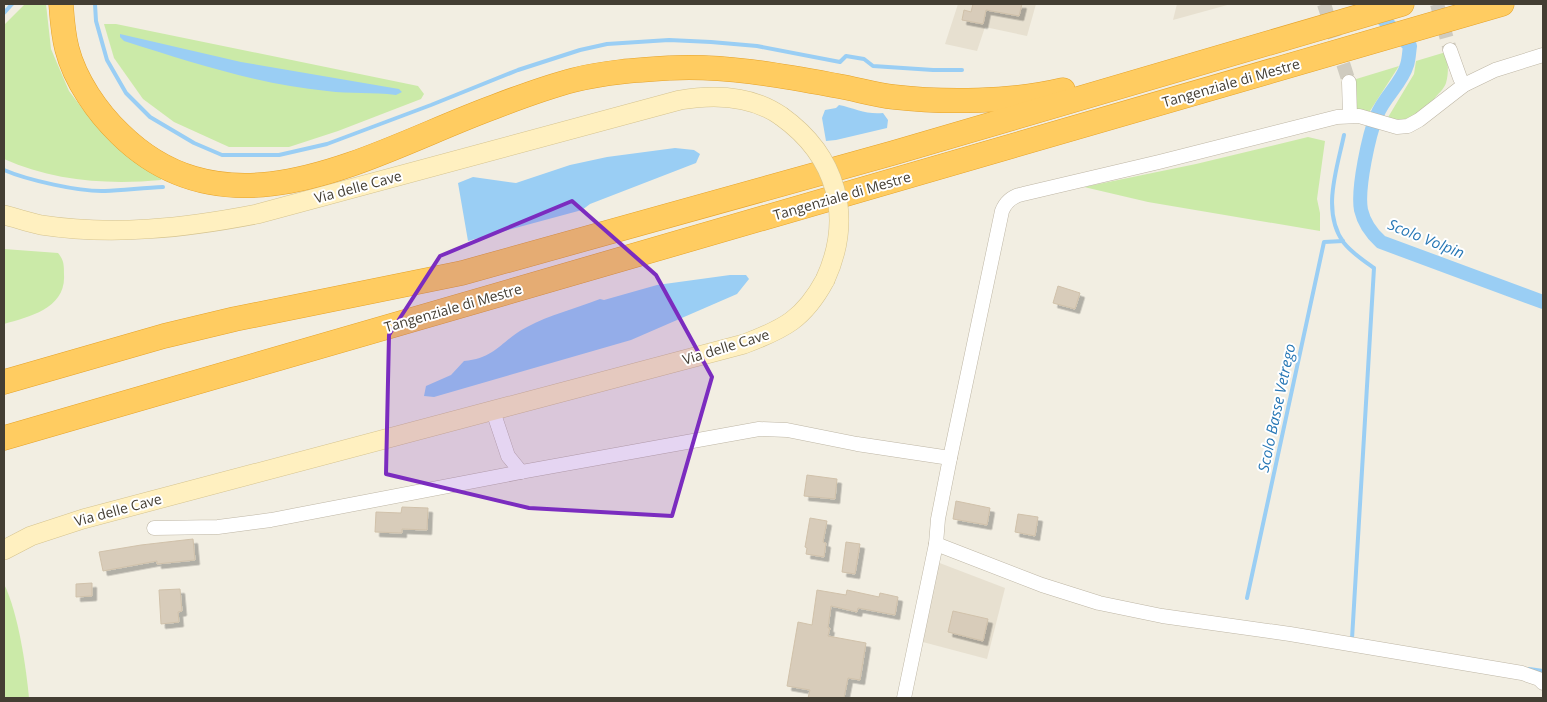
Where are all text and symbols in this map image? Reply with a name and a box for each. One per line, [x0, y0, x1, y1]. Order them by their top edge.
street label: Tangenziale di Mestre [1160, 54, 1302, 111]
street label: Via delle Cave [312, 166, 404, 207]
street label: Tangenziale di Mestre [771, 167, 913, 224]
water label: Scolo Volpin [1385, 214, 1467, 262]
street label: Tangenziale di Mestre [382, 279, 524, 336]
street label: Via delle Cave [680, 324, 772, 369]
water label: Scolo Basse Vetrego [1253, 342, 1299, 474]
street label: Via delle Cave [72, 489, 164, 530]

